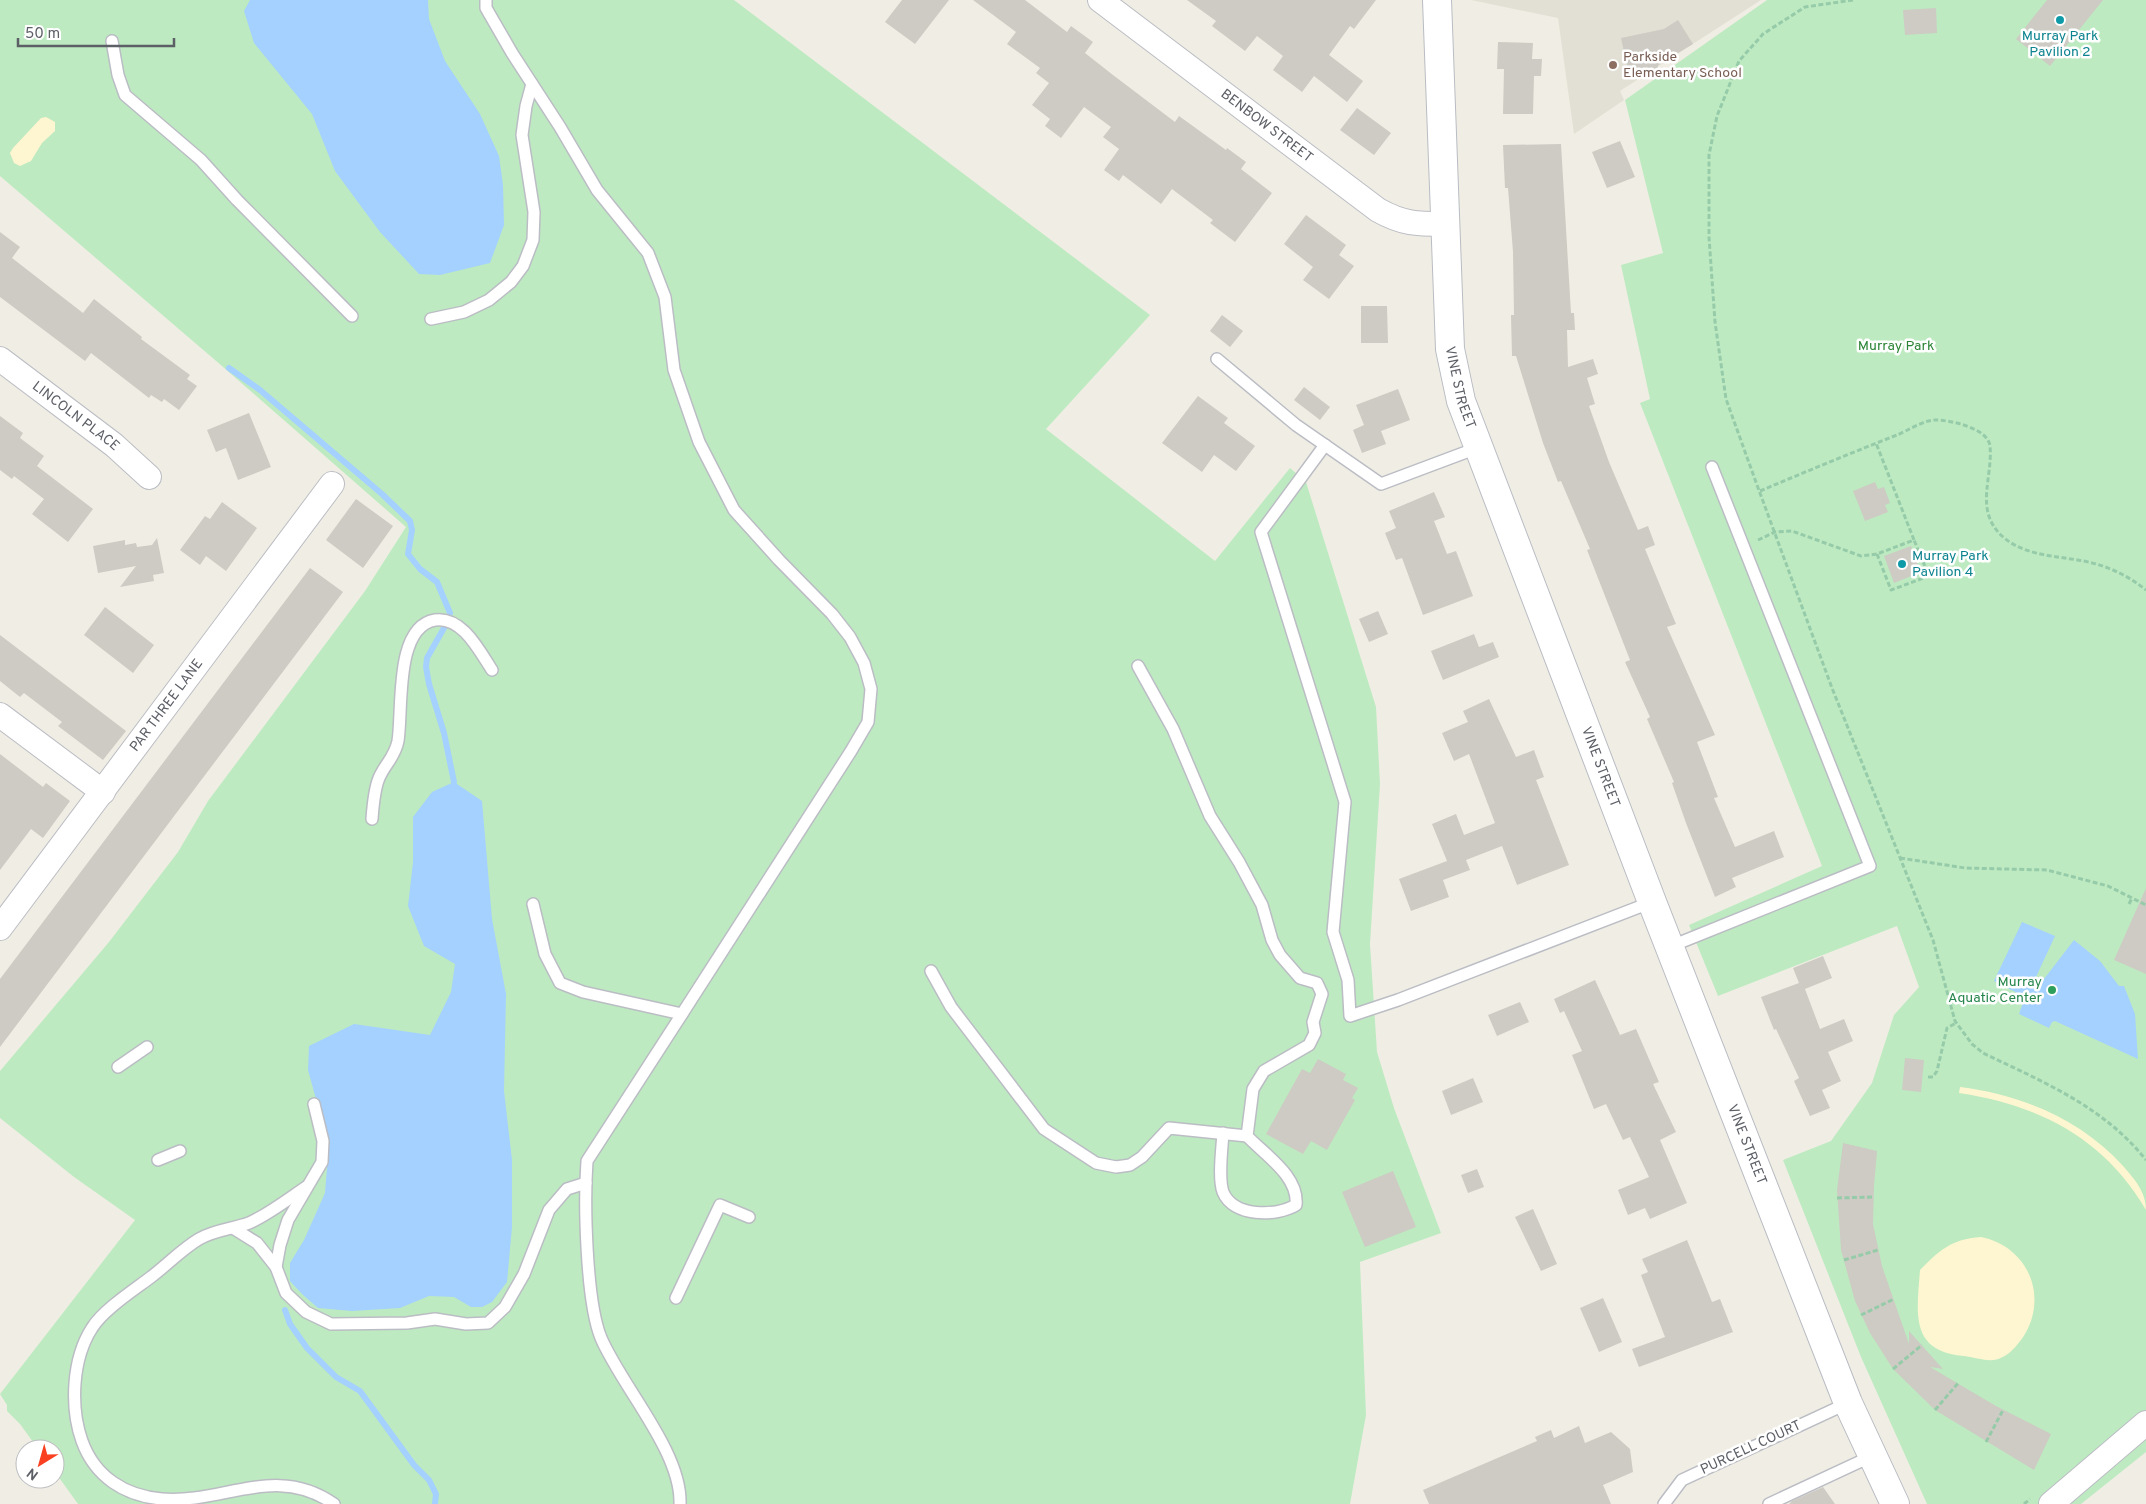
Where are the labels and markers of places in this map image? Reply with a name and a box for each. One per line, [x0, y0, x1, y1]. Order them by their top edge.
marker: Murray Park Pavilion 2 [2054, 14, 2066, 26]
place label: Murray Park Pavilion 2 [2022, 28, 2098, 61]
place label: Parkside Elementary School [1623, 49, 1742, 82]
marker: Parkside Elementary School [1607, 59, 1619, 71]
place label: Murray Park Pavilion 4 [1912, 548, 1989, 581]
marker: Murray Park Pavilion 4 [1896, 558, 1908, 570]
place label: Murray Aquatic Center [1948, 974, 2043, 1007]
marker: Murray Aquatic Center [2046, 984, 2058, 996]

